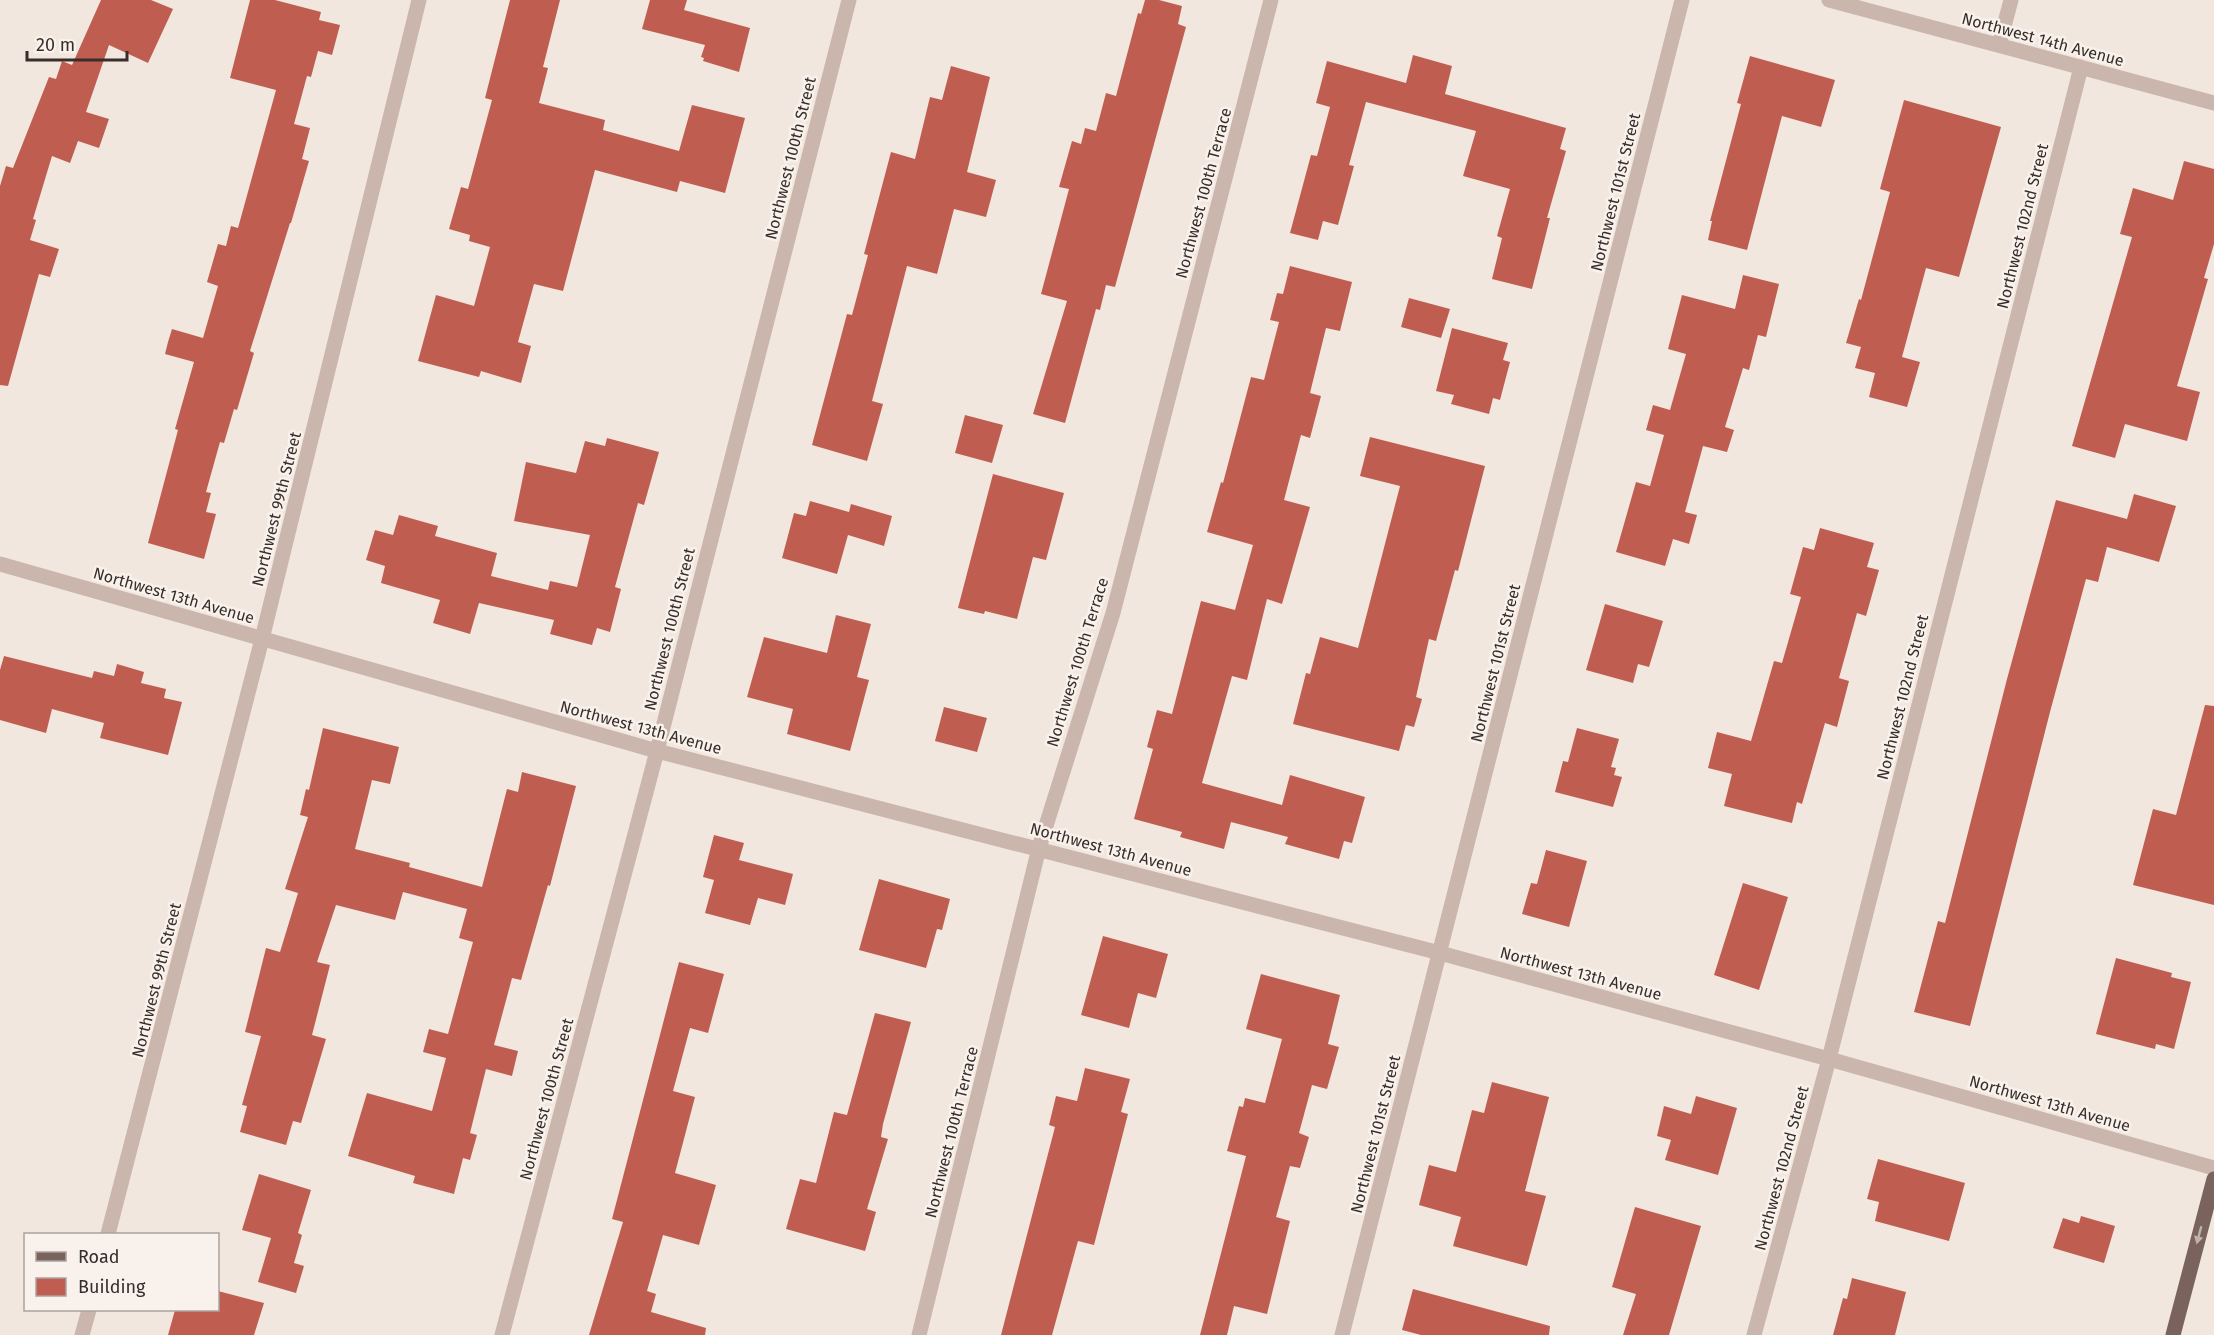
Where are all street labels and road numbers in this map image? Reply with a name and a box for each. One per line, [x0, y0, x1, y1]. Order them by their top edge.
street label: Northwest 14th Avenue [1960, 9, 2126, 70]
street label: Northwest 100th Street [761, 75, 820, 241]
street label: Northwest 100th Terrace [1172, 106, 1235, 281]
street label: Northwest 101st Street [1587, 111, 1644, 273]
street label: Northwest 102nd Street [1993, 141, 2052, 311]
street label: Northwest 99th Street [248, 430, 305, 589]
street label: Northwest 100th Street [640, 546, 699, 712]
street label: Northwest 13th Avenue [91, 563, 257, 628]
street label: Northwest 100th Terrace [1043, 575, 1112, 749]
street label: Northwest 101st Street [1467, 582, 1524, 744]
street label: Northwest 102nd Street [1873, 612, 1932, 782]
street label: Northwest 13th Avenue [558, 697, 724, 758]
street label: Northwest 13th Avenue [1028, 819, 1194, 880]
street label: Northwest 99th Street [128, 901, 185, 1060]
street label: Northwest 13th Avenue [1498, 943, 1664, 1004]
street label: Northwest 100th Street [516, 1016, 577, 1182]
street label: Northwest 100th Terrace [921, 1044, 982, 1220]
street label: Northwest 101st Street [1347, 1053, 1404, 1215]
street label: Northwest 13th Avenue [1967, 1071, 2133, 1136]
street label: Northwest 102nd Street [1750, 1084, 1813, 1252]

